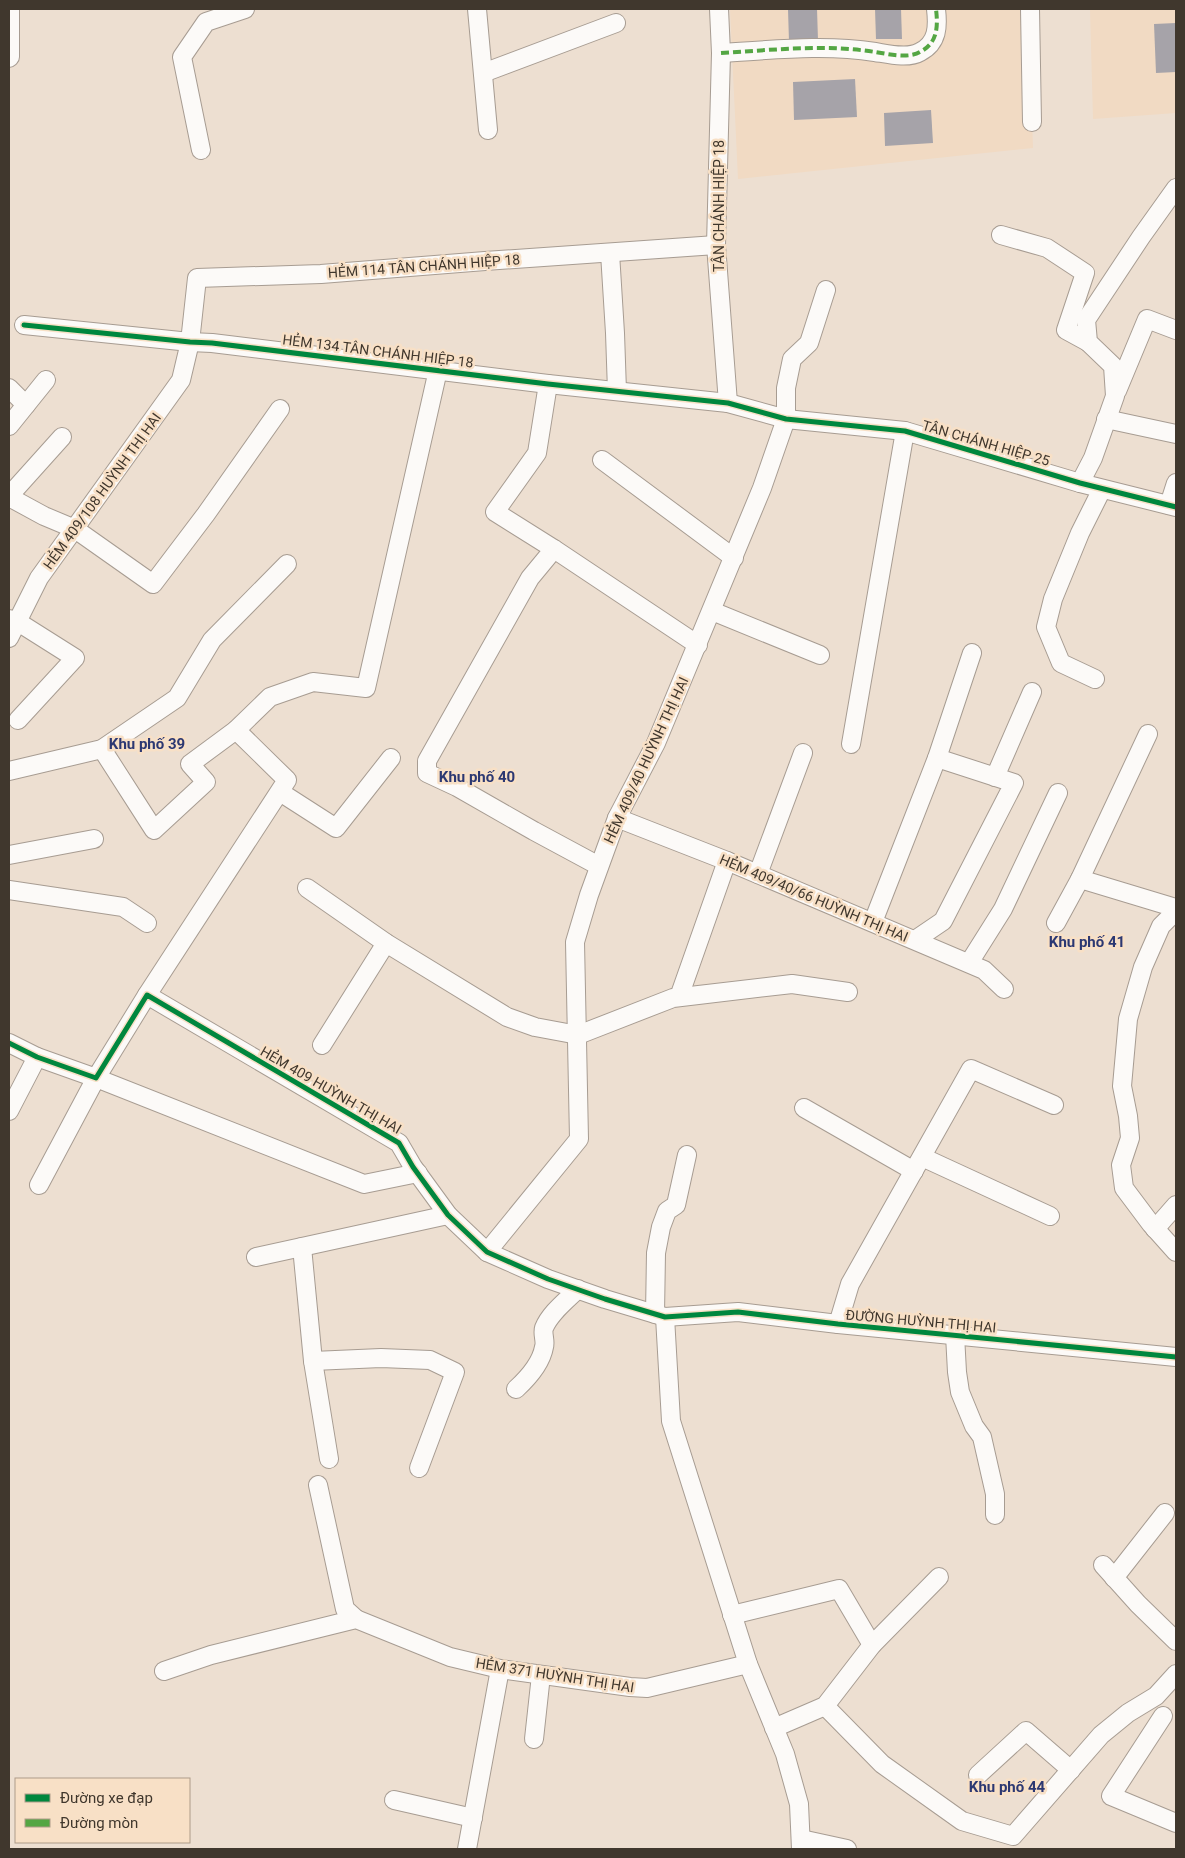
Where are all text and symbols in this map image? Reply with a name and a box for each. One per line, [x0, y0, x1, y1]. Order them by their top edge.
street label: TÂN CHÁNH HIỆP 18 [710, 140, 727, 272]
street label: HẺM 114 TÂN CHÁNH HIỆP 18 [327, 249, 521, 281]
street label: HẺM 134 TÂN CHÁNH HIỆP 18 [282, 329, 475, 371]
street label: HẺM 409/108 HUỲNH THỊ HAI [38, 408, 164, 572]
street label: TÂN CHÁNH HIỆP 25 [920, 416, 1052, 469]
street label: HẺM 409/40 HUỲNH THỊ HAI [599, 673, 692, 846]
district label: Khu phố 39 [109, 735, 185, 753]
district label: Khu phố 40 [439, 768, 515, 786]
street label: HẺM 409/40/66 HUỲNH THỊ HAI [717, 849, 911, 945]
district label: Khu phố 41 [1049, 933, 1125, 951]
street label: HẺM 409 HUỲNH THỊ HAI [258, 1041, 405, 1137]
street label: ĐƯỜNG HUỲNH THỊ HAI [845, 1305, 997, 1336]
street label: HẺM 371 HUỲNH THỊ HAI [475, 1653, 636, 1695]
legend [15, 1778, 190, 1843]
district label: Khu phố 44 [969, 1778, 1046, 1796]
text: Đường xe đạp [60, 1789, 153, 1807]
text: Đường mòn [60, 1814, 138, 1832]

